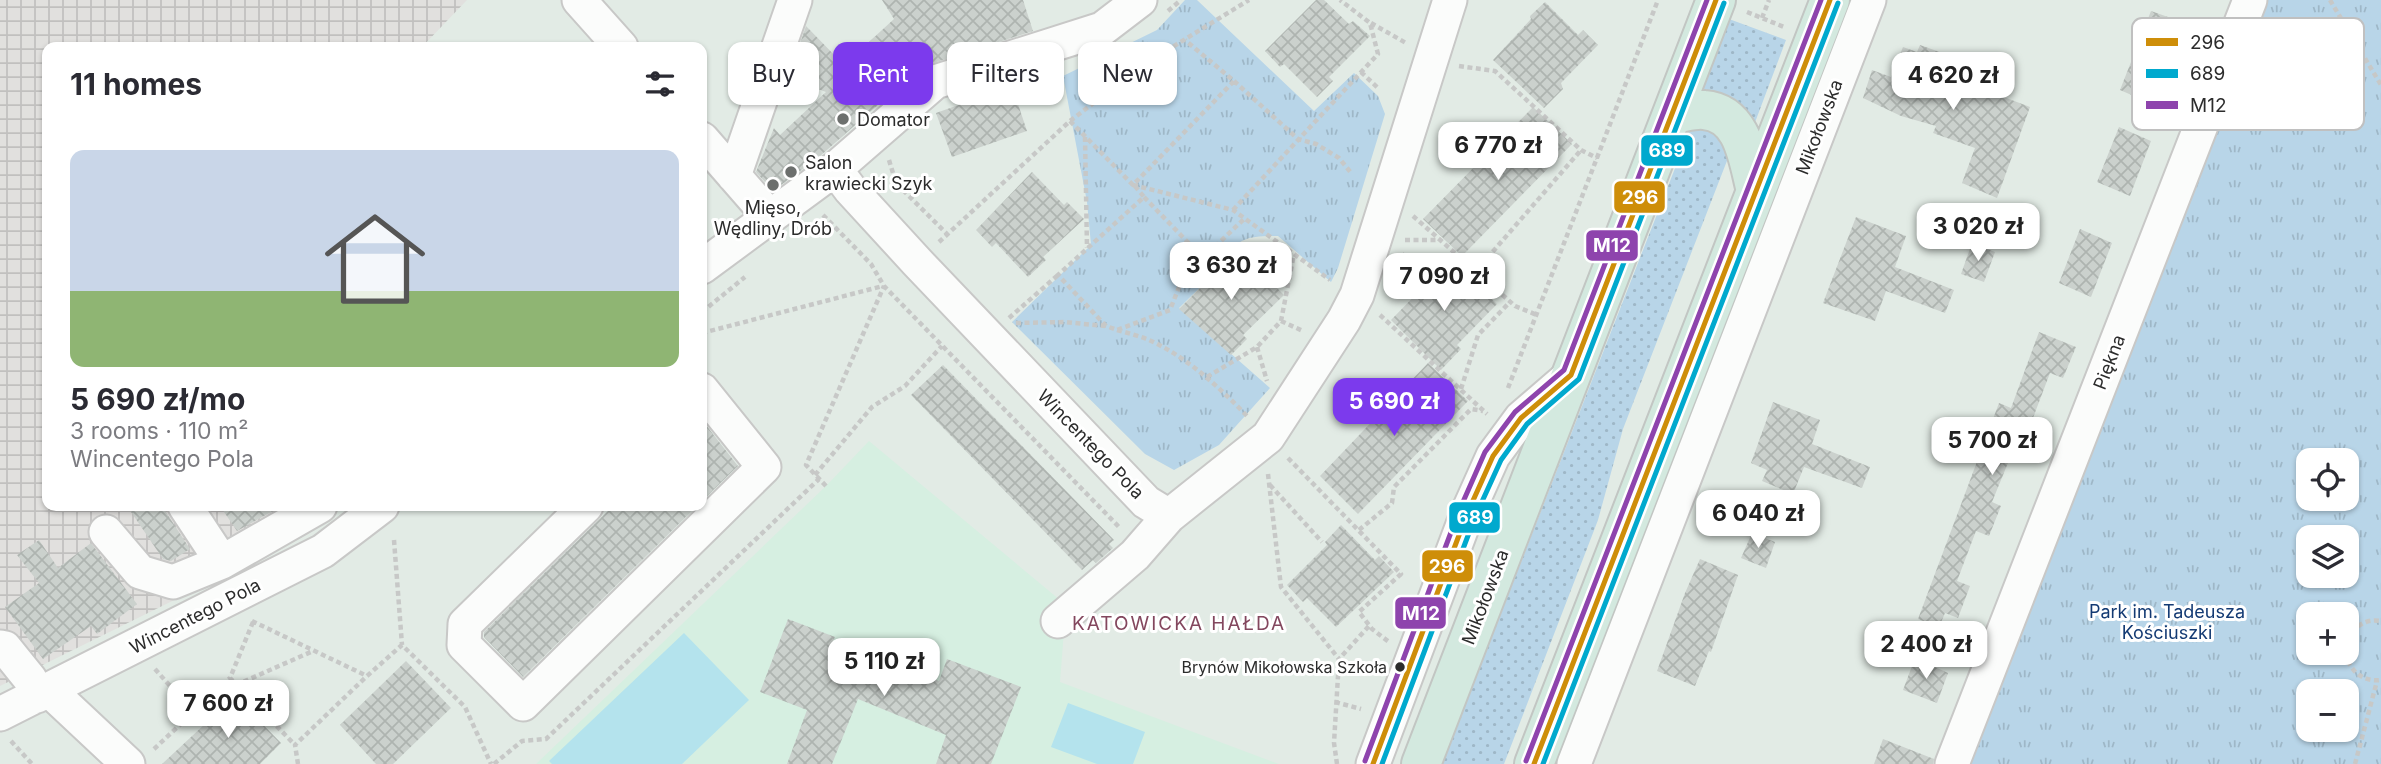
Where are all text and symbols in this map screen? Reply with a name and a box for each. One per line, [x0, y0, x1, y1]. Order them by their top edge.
legend [2132, 18, 2364, 130]
text: 296 [2190, 31, 2225, 54]
chip: Buy [728, 42, 819, 105]
chip: Rent [833, 42, 933, 105]
chip: Filters [947, 42, 1064, 105]
chip: New [1078, 42, 1177, 105]
pin: 4 620 zł [1881, 52, 2025, 112]
text: 4 620 zł [1908, 61, 1998, 89]
text: 689 [2190, 62, 2225, 85]
icon: filters [641, 65, 679, 103]
text: 11 homes [70, 66, 202, 102]
street label: Mikołowska [1791, 77, 1847, 177]
text: M12 [2190, 94, 2226, 117]
place label: Domator [857, 109, 930, 130]
marker: Domator [835, 111, 851, 127]
pin: 6 770 zł [1426, 122, 1570, 182]
text: 6 770 zł [1454, 131, 1542, 159]
line badge: 689 [1640, 134, 1694, 167]
text: 689 [1648, 139, 1686, 162]
place label: Salon krawiecki Szyk [805, 152, 933, 194]
marker: Salon krawiecki Szyk [783, 164, 799, 180]
marker: Mięso, Wędliny, Drób [765, 177, 781, 193]
line badge: 296 [1613, 180, 1666, 214]
text: 296 [1622, 186, 1658, 209]
icon: home [312, 196, 438, 322]
place label: Mięso, Wędliny, Drób [714, 197, 832, 239]
pin: 3 020 zł [1906, 204, 2050, 263]
text: 3 020 zł [1933, 212, 2023, 240]
line badge: M12 [1585, 229, 1639, 262]
text: M12 [1593, 234, 1631, 257]
pin: 3 630 zł [1159, 243, 1303, 302]
text: 3 630 zł [1186, 251, 1276, 279]
pin: 7 090 zł [1372, 254, 1516, 313]
text: 7 090 zł [1399, 262, 1489, 290]
street label: Piękna [2089, 332, 2129, 392]
pin: 5 690 zł [1322, 378, 1466, 438]
text: 5 690 zł/mo [70, 381, 245, 417]
street label: Wincentego Pola [1033, 385, 1149, 503]
text: 5 690 zł [1349, 387, 1439, 415]
text: 3 rooms · 110 m² [70, 417, 248, 445]
pin: 5 700 zł [1920, 418, 2064, 477]
text: 5 700 zł [1947, 426, 2037, 454]
text: Wincentego Pola [70, 445, 254, 473]
map controls [2296, 448, 2359, 742]
button: locate [2296, 448, 2359, 511]
pin: 6 040 zł [1686, 490, 1830, 550]
text: 6 040 zł [1712, 499, 1804, 527]
line badge: 689 [1448, 501, 1501, 534]
text: 689 [1456, 506, 1494, 529]
button: layers [2296, 525, 2359, 588]
street label: Mikołowska [1457, 547, 1513, 647]
line badge: 296 [1421, 549, 1474, 583]
text: 296 [1429, 555, 1465, 578]
street label: Wincentego Pola [126, 574, 264, 658]
line badge: M12 [1394, 596, 1447, 630]
park label: Park im. Tadeusza Kościuszki [2089, 601, 2245, 643]
text: M12 [1402, 602, 1440, 625]
button: + [2296, 602, 2359, 665]
district label: KATOWICKA HAŁDA [1072, 612, 1286, 635]
pin: 2 400 zł [1854, 622, 1998, 681]
text: 2 400 zł [1880, 630, 1972, 658]
pin: 5 110 zł [812, 638, 956, 698]
text: 5 110 zł [844, 647, 924, 675]
place label: Brynów Mikołowska Szkoła [1182, 657, 1387, 677]
marker: Brynów Mikołowska Szkoła [1393, 660, 1407, 674]
button: − [2296, 679, 2359, 742]
pin: 7 600 zł [156, 680, 300, 740]
text: 7 600 zł [183, 689, 273, 717]

